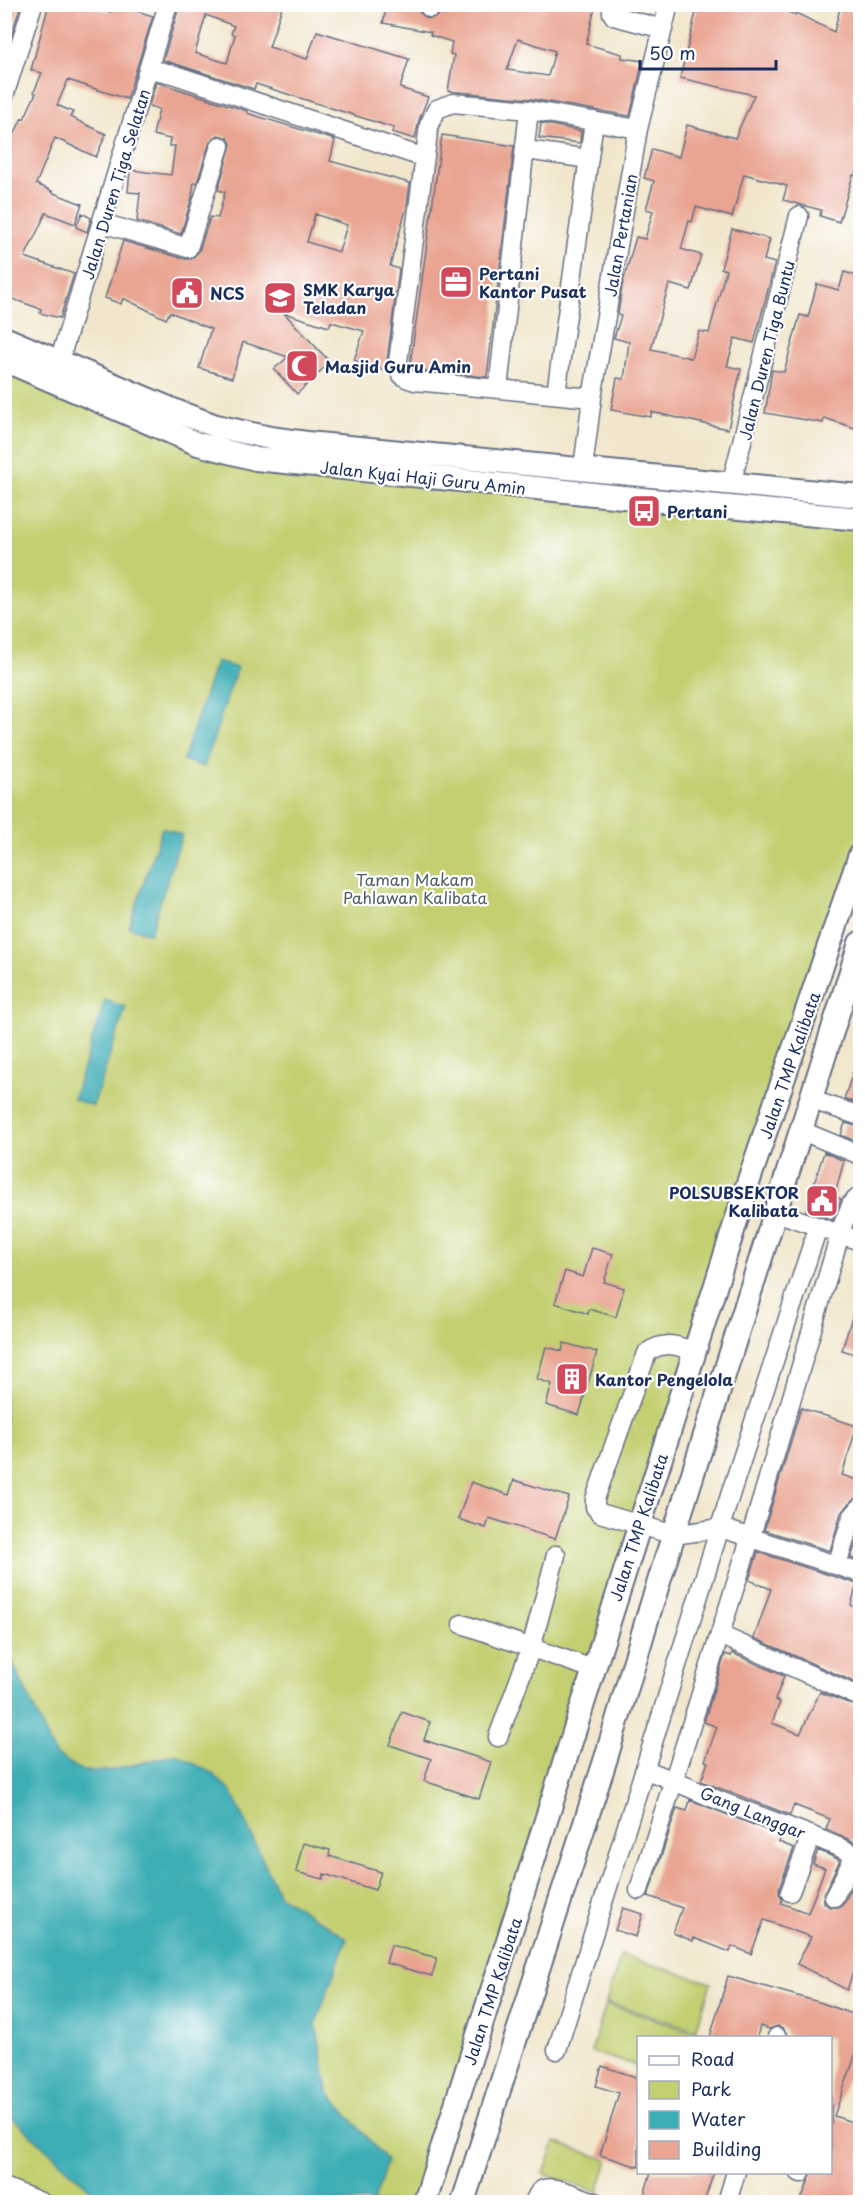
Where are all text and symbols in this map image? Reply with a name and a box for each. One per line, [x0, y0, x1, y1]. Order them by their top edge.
scale bar [640, 33, 776, 71]
text: 50 m [649, 39, 696, 66]
street label: Jalan Duren Tiga Selatan [75, 86, 155, 282]
street label: Jalan Pertanian [597, 172, 643, 298]
street label: Jalan Duren Tiga Buntu [732, 258, 800, 442]
place label: Pertani Kantor Pusat [479, 261, 587, 303]
office icon: Pertani Kantor Pusat [438, 264, 474, 300]
public building icon: NCS [169, 275, 205, 311]
place label: SMK Karya Teladan [303, 277, 395, 319]
school or university icon: SMK Karya Teladan [262, 280, 298, 316]
place label: NCS [210, 281, 245, 305]
mosque icon: Masjid Guru Amin [284, 348, 320, 384]
place label: Masjid Guru Amin [325, 354, 471, 378]
street label: Jalan Kyai Haji Guru Amin [319, 454, 527, 500]
bus stop icon: Pertani [626, 493, 662, 529]
place label: Pertani [667, 499, 728, 523]
park label: Taman Makam Pahlawan Kalibata [343, 867, 487, 909]
street label: Jalan TMP Kalibata [753, 988, 825, 1142]
place label: POLSUBSEKTOR Kalibata [669, 1180, 799, 1222]
public building icon: POLSUBSEKTOR Kalibata [804, 1183, 840, 1219]
building icon: Kantor Pengelola [554, 1361, 590, 1397]
place label: Kantor Pengelola [595, 1367, 733, 1391]
street label: Jalan TMP Kalibata [603, 1450, 673, 1604]
street label: Gang Langgar [697, 1780, 810, 1844]
street label: Jalan TMP Kalibata [457, 1914, 527, 2068]
legend [637, 2036, 832, 2174]
text: Road [691, 2045, 735, 2072]
text: Park [691, 2075, 731, 2102]
text: Water [691, 2105, 746, 2132]
text: Building [691, 2135, 761, 2162]

